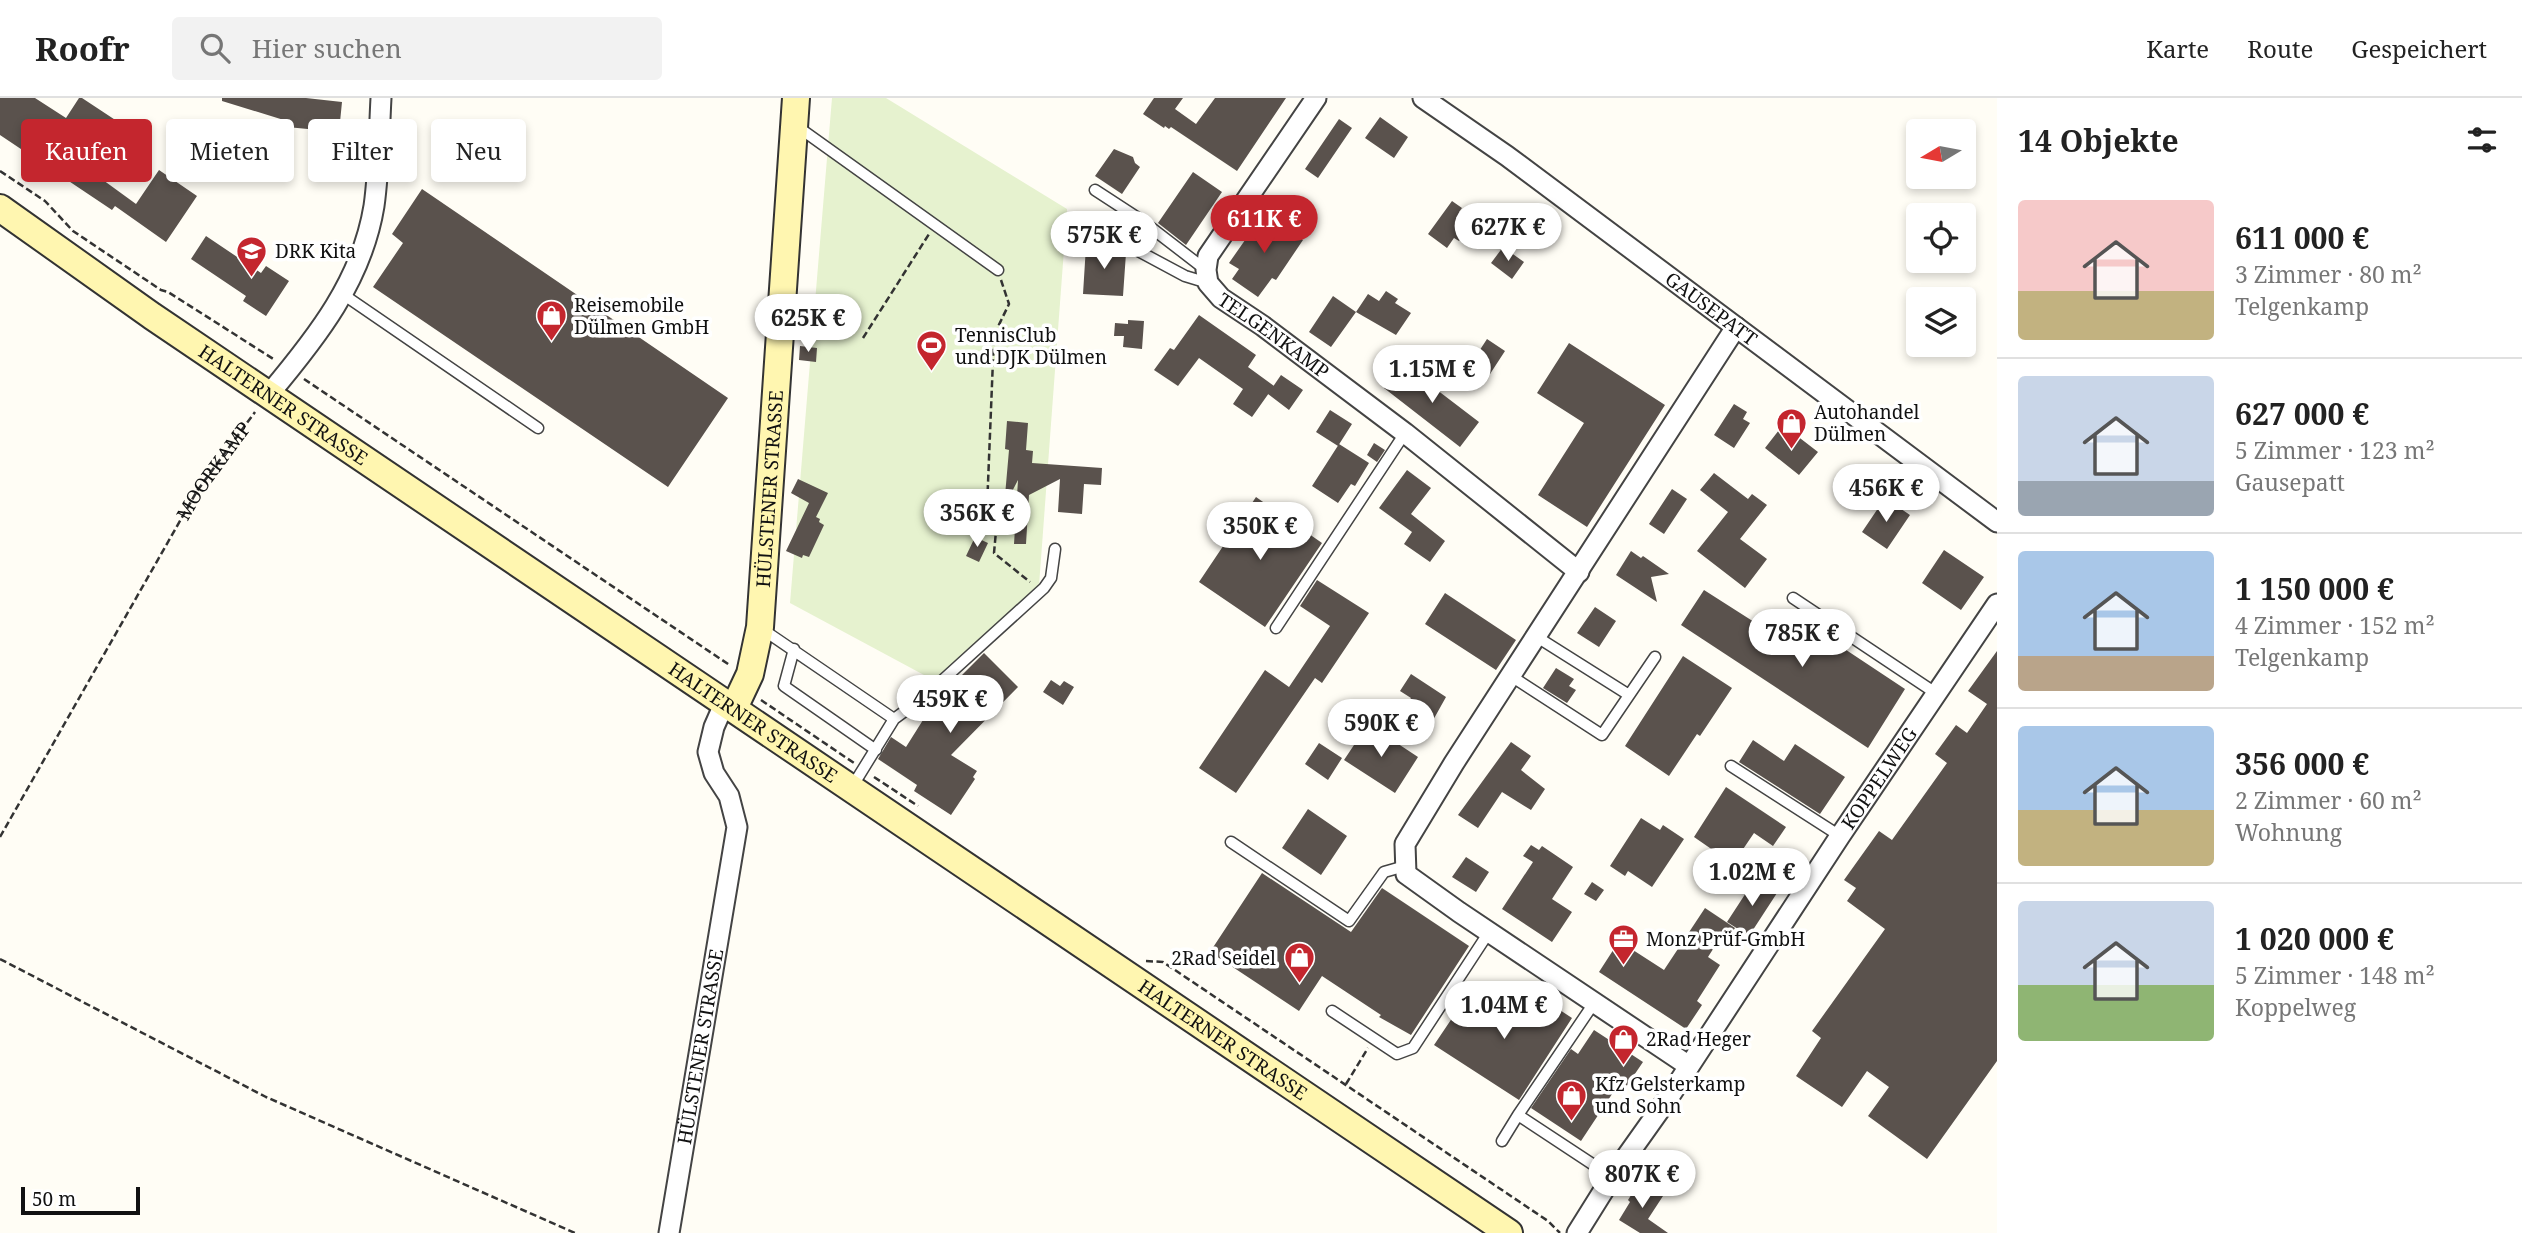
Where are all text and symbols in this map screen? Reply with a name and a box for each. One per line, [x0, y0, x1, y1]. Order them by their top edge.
search box [172, 17, 662, 80]
text: Roofr [35, 26, 130, 71]
icon: search [196, 29, 234, 67]
text: Hier suchen [252, 30, 402, 66]
text: Karte [2146, 32, 2209, 65]
text: Route [2247, 32, 2313, 65]
text: Gespeichert [2351, 32, 2487, 65]
chip: Kaufen [21, 119, 152, 182]
chip: Mieten [166, 119, 294, 182]
chip: Filter [308, 119, 417, 182]
chip: Neu [431, 119, 526, 182]
north arrow [1906, 119, 1976, 189]
map controls [1906, 119, 1976, 357]
text: 14 Objekte [2018, 120, 2179, 161]
icon: filters [2463, 121, 2501, 159]
pin: 611K € [1207, 195, 1321, 255]
text: 611K € [1227, 202, 1301, 234]
button: locate [1906, 203, 1976, 273]
pin: 627K € [1451, 204, 1565, 263]
text: 627K € [1471, 210, 1545, 242]
pin: 575K € [1047, 212, 1161, 271]
text: 611 000 € [2235, 217, 2369, 258]
text: 575K € [1067, 218, 1141, 250]
icon: home [2074, 228, 2158, 312]
school or university icon: DRK Kita [235, 234, 269, 278]
place label: DRK Kita [275, 238, 356, 264]
text: 3 Zimmer · 80 m² [2235, 258, 2422, 290]
street label: GAUSEPATT [1660, 266, 1763, 352]
street label: TELGENKAMP [1213, 287, 1334, 384]
button: layers [1906, 287, 1976, 357]
text: Telgenkamp [2235, 290, 2369, 322]
place label: Reisemobile Dülmen GmbH [574, 292, 709, 340]
pin: 625K € [751, 294, 865, 354]
shop icon: Reisemobile Dülmen GmbH [534, 299, 568, 343]
text: 625K € [771, 301, 845, 333]
place label: TennisClub und DJK Dülmen [955, 322, 1107, 370]
sports icon: TennisClub und DJK Dülmen [915, 329, 949, 373]
street label: HALTERNER STRASSE [194, 338, 373, 471]
pin: 1.15M € [1367, 345, 1497, 405]
text: 1.15M € [1389, 352, 1475, 384]
street label: HÜLSTENER STRASSE [750, 389, 789, 589]
text: 627 000 € [2235, 393, 2369, 434]
place label: Autohandel Dülmen [1814, 399, 1920, 447]
icon: home [2074, 404, 2158, 488]
shop icon: Autohandel Dülmen [1774, 406, 1808, 450]
street label: MOORKAMP [170, 416, 257, 525]
text: 5 Zimmer · 123 m² [2235, 434, 2435, 466]
pin: 456K € [1829, 464, 1943, 524]
text: Gausepatt [2235, 466, 2345, 498]
text: 456K € [1849, 471, 1923, 503]
pin: 356K € [920, 490, 1034, 549]
text: 356K € [940, 496, 1014, 528]
pin: 350K € [1203, 503, 1317, 562]
text: 350K € [1223, 509, 1297, 541]
text: 1 150 000 € [2235, 568, 2394, 609]
icon: home [2074, 579, 2158, 663]
text: 4 Zimmer · 152 m² [2235, 609, 2435, 641]
pin: 785K € [1745, 610, 1859, 669]
text: 785K € [1765, 616, 1839, 648]
text: Telgenkamp [2235, 641, 2369, 673]
street label: HALTERNER STRASSE [664, 656, 843, 789]
pin: 459K € [893, 676, 1007, 735]
text: 459K € [913, 682, 987, 714]
pin: 590K € [1324, 700, 1438, 759]
text: 590K € [1344, 706, 1418, 738]
street label: KOPPELWEG [1835, 722, 1923, 834]
text: 356 000 € [2235, 743, 2369, 784]
icon: home [2074, 754, 2158, 838]
text: 2 Zimmer · 60 m² [2235, 784, 2422, 816]
text: Wohnung [2235, 816, 2342, 848]
pin: 1.02M € [1687, 848, 1817, 908]
text: 1.02M € [1709, 855, 1795, 887]
text: 1 020 000 € [2235, 918, 2394, 959]
office icon: Monz Prüf-GmbH [1606, 922, 1640, 966]
place label: Monz Prüf-GmbH [1646, 926, 1805, 952]
icon: home [2074, 929, 2158, 1013]
shop icon: 2Rad Seidel [1282, 941, 1316, 985]
place label: 2Rad Seidel [1171, 945, 1276, 971]
street label: HÜLSTENER STRASSE [671, 947, 729, 1146]
text: 5 Zimmer · 148 m² [2235, 959, 2435, 991]
street label: HALTERNER STRASSE [1133, 973, 1313, 1106]
pin: 1.04M € [1439, 982, 1569, 1041]
text: 1.04M € [1461, 988, 1547, 1020]
text: Koppelweg [2235, 991, 2356, 1023]
shop icon: 2Rad Heger [1606, 1022, 1640, 1066]
place label: 2Rad Heger [1646, 1026, 1751, 1052]
place label: Kfz Gelsterkamp und Sohn [1595, 1071, 1745, 1119]
shop icon: Kfz Gelsterkamp und Sohn [1555, 1078, 1589, 1122]
pin: 807K € [1585, 1150, 1699, 1210]
text: 807K € [1605, 1157, 1679, 1189]
scale bar [21, 1184, 140, 1216]
text: 50 m [32, 1186, 76, 1212]

